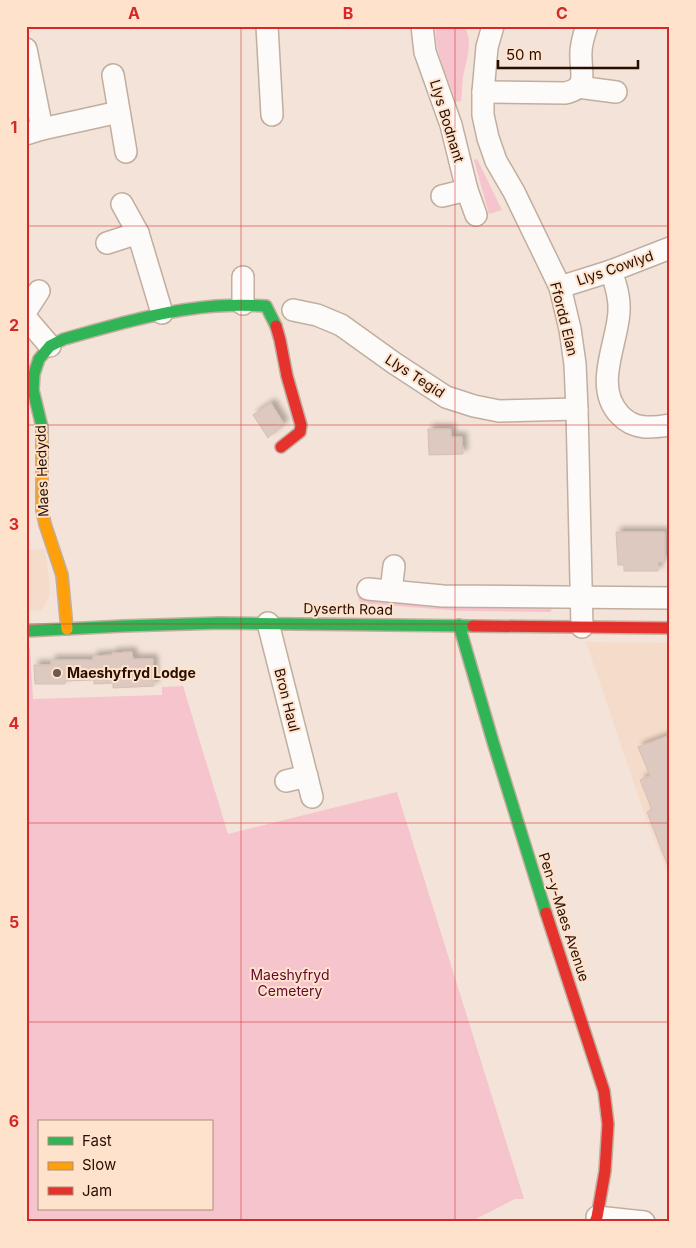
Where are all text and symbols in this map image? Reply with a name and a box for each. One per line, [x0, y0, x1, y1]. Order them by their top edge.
text: A [128, 3, 140, 23]
text: B [343, 3, 353, 23]
text: C [556, 3, 568, 23]
scale bar [498, 38, 638, 70]
text: 50 m [506, 45, 542, 64]
street label: Llys Bodnant [427, 77, 468, 165]
text: 1 [11, 117, 17, 137]
street label: Llys Cowlyd [574, 246, 655, 289]
street label: Ffordd Elan [547, 280, 582, 358]
text: 2 [9, 315, 19, 335]
street label: Llys Tegid [382, 350, 448, 401]
street label: Maes Hedydd [31, 425, 52, 517]
text: 3 [9, 514, 19, 534]
street label: Dyserth Road [303, 599, 393, 618]
place label: Maeshyfryd Lodge [67, 664, 196, 681]
street label: Bron Haul [271, 666, 304, 733]
marker: Maeshyfryd Lodge [51, 667, 63, 679]
text: 4 [9, 713, 20, 733]
street label: Pen-y-Maes Avenue [536, 850, 593, 984]
text: 5 [9, 912, 19, 932]
park label: Maeshyfryd Cemetery [250, 966, 330, 999]
text: 6 [9, 1111, 19, 1131]
legend [38, 1120, 212, 1210]
text: Fast [82, 1131, 112, 1150]
text: Slow [82, 1155, 116, 1174]
text: Jam [82, 1181, 112, 1200]

